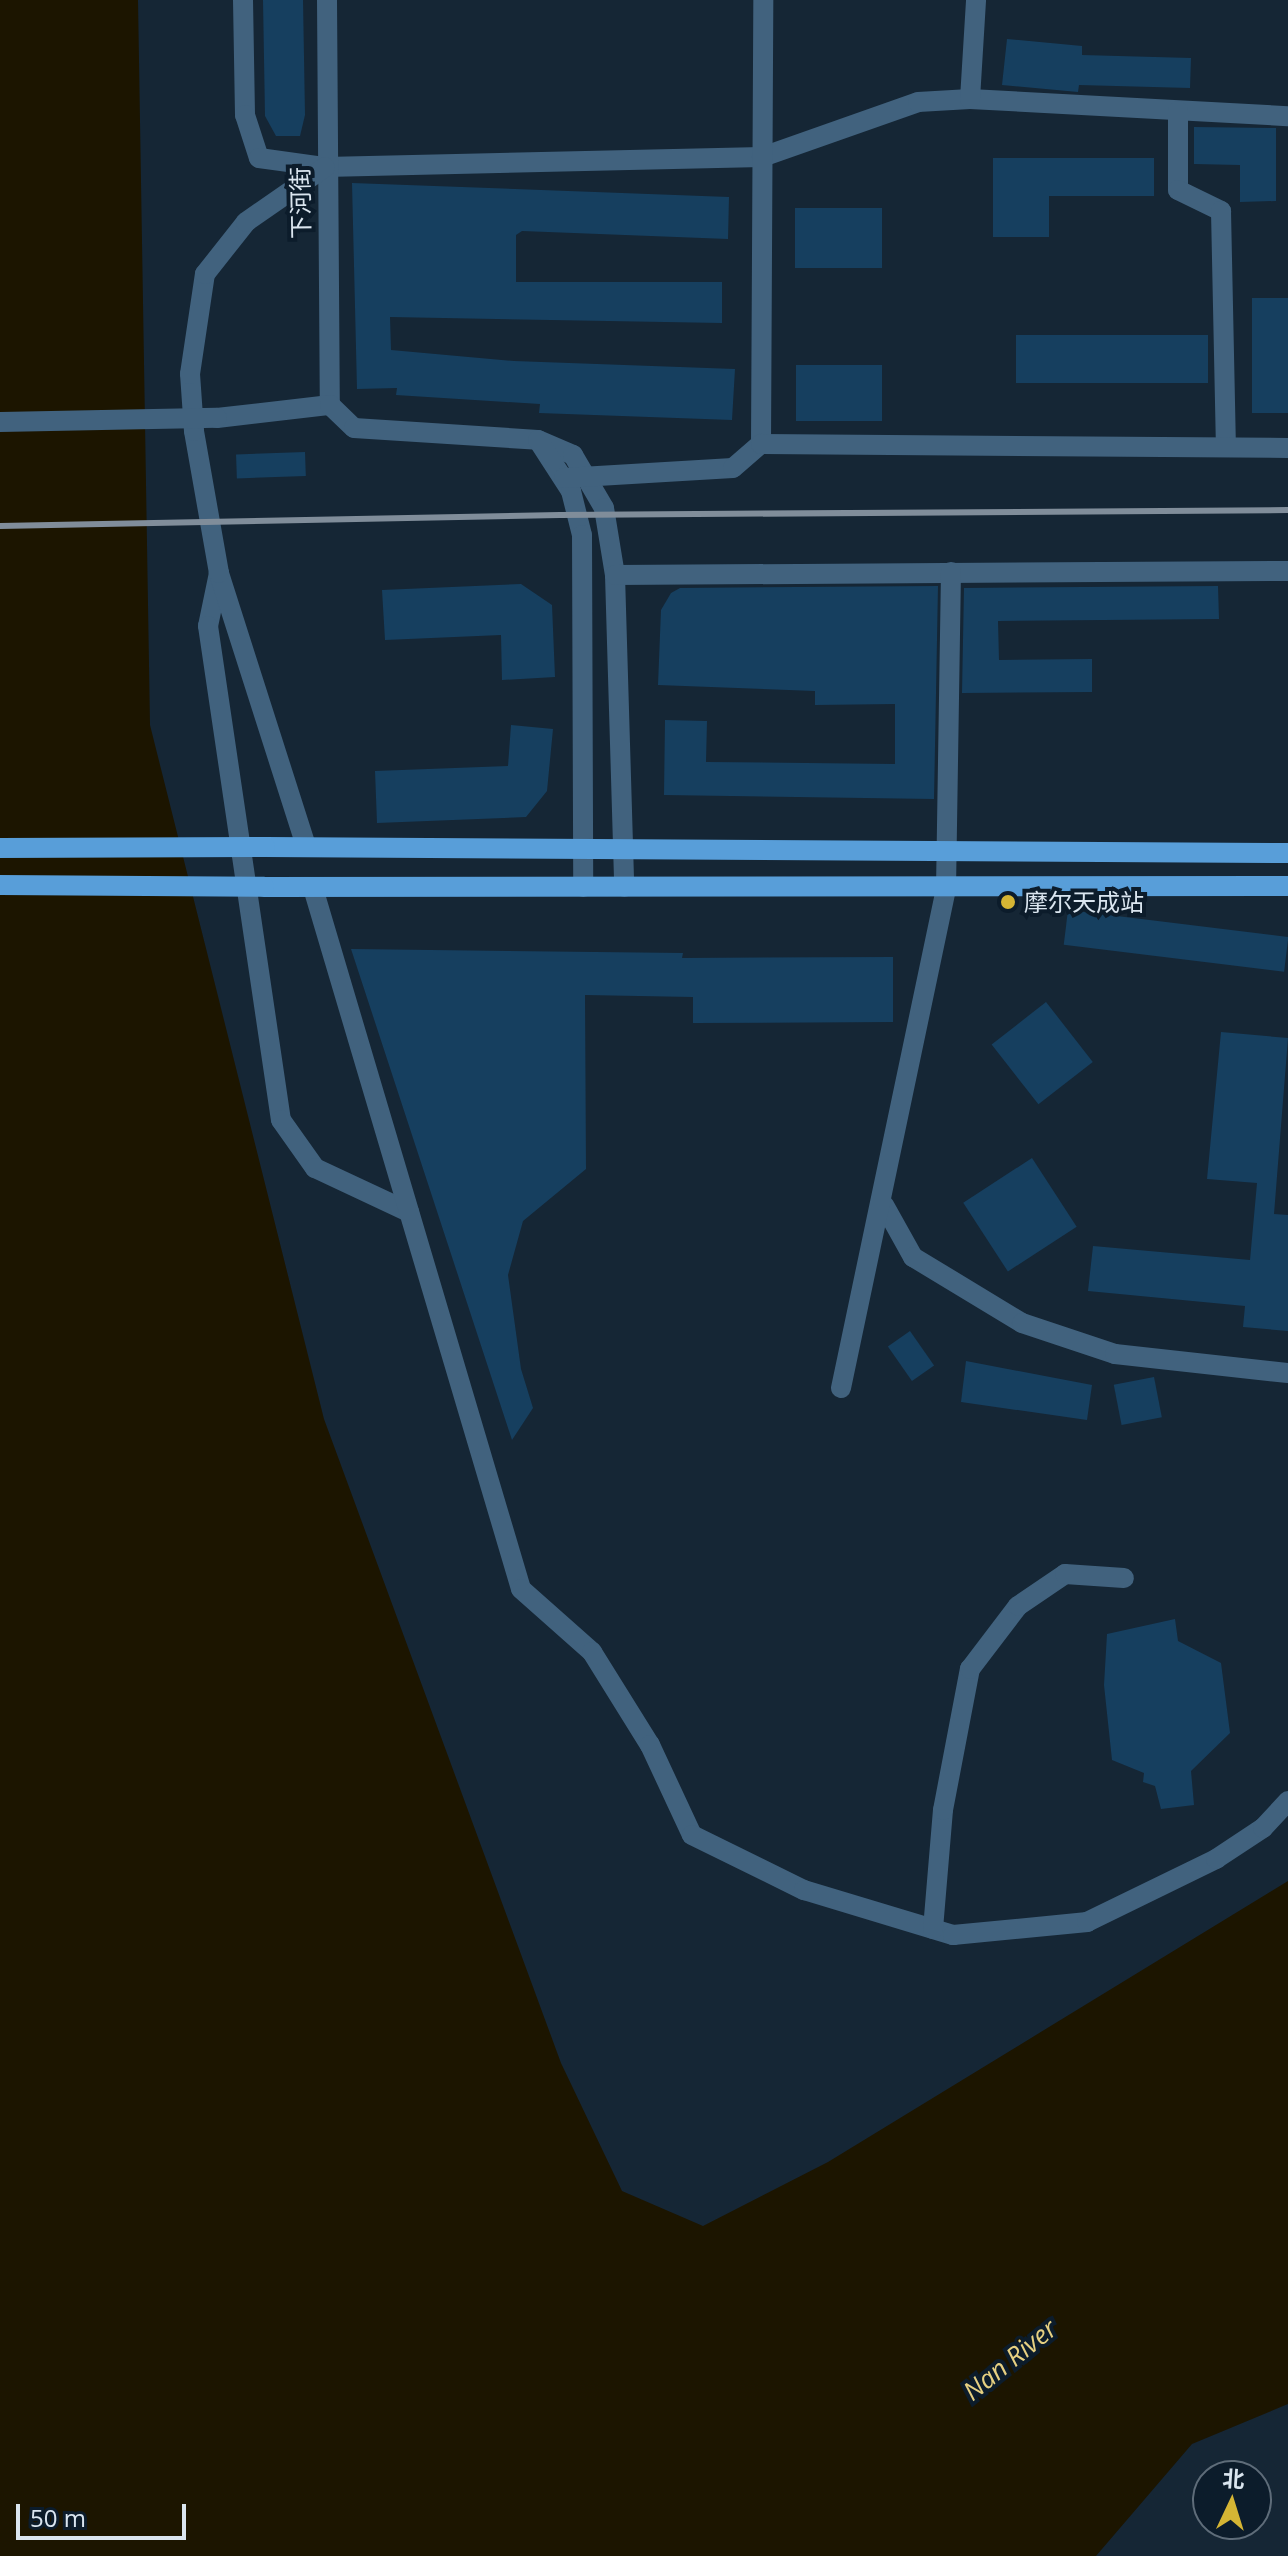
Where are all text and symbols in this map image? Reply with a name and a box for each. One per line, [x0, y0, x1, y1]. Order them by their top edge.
street label: 下河街 [285, 167, 315, 239]
place label: 摩尔天成站 [1024, 888, 1144, 916]
marker: 摩尔天成站 [999, 893, 1017, 911]
water label: Nan River [957, 2313, 1063, 2407]
north arrow [1192, 2460, 1272, 2540]
text: 北 [1221, 2462, 1246, 2494]
scale bar [20, 2488, 190, 2538]
text: 50 m [30, 2501, 86, 2534]

